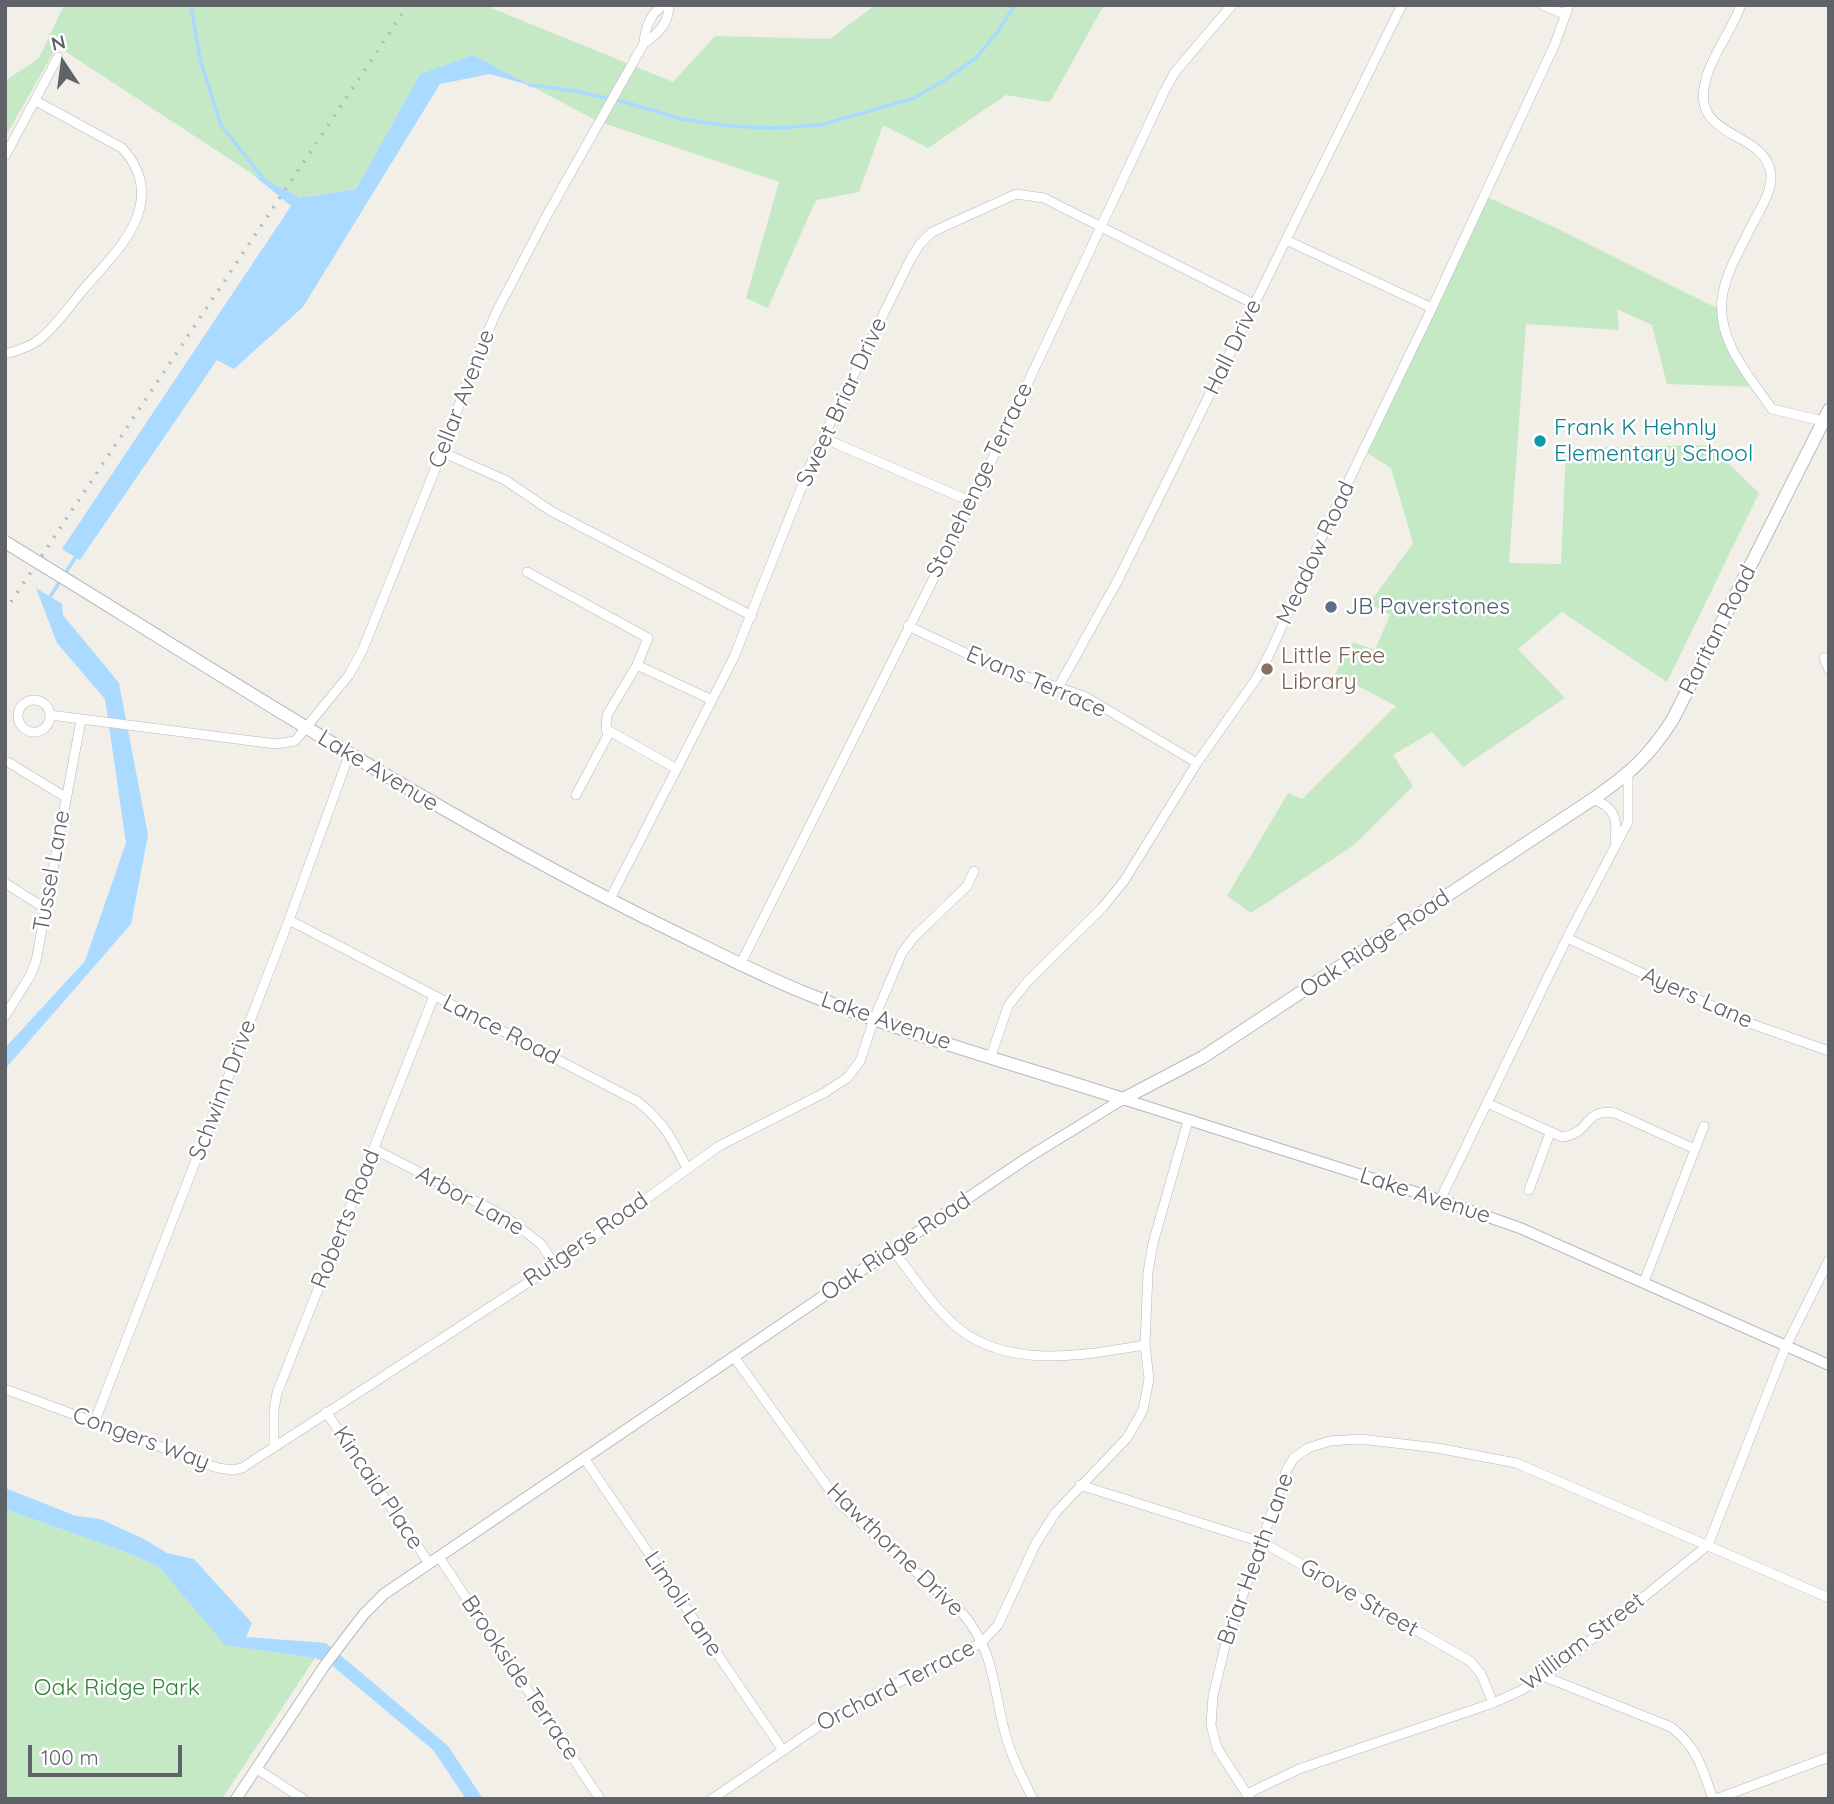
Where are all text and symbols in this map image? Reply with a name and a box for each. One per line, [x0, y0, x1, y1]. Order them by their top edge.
north arrow [28, 28, 98, 98]
text: N [49, 29, 68, 56]
street label: Hall Drive [1198, 295, 1268, 399]
street label: Sweet Briar Drive [791, 313, 893, 491]
street label: Cellar Avenue [423, 326, 501, 472]
street label: Stonehenge Terrace [921, 378, 1039, 582]
place label: Frank K Hehnly Elementary School [1554, 414, 1753, 468]
marker: Frank K Hehnly Elementary School [1532, 433, 1548, 449]
street label: Meadow Road [1271, 477, 1361, 629]
street label: Raritan Road [1674, 561, 1762, 699]
place label: JB Paverstones [1345, 593, 1510, 621]
marker: JB Paverstones [1323, 599, 1339, 615]
street label: Evans Terrace [962, 640, 1110, 724]
place label: Little Free Library [1281, 642, 1385, 696]
marker: Little Free Library [1259, 661, 1275, 677]
street label: Lake Avenue [313, 724, 443, 818]
street label: Tussel Lane [28, 808, 76, 934]
street label: Oak Ridge Road [1295, 884, 1455, 1004]
street label: Ayers Lane [1637, 961, 1757, 1035]
street label: Lake Avenue [817, 986, 955, 1056]
street label: Lance Road [438, 989, 564, 1071]
street label: Schwinn Drive [184, 1016, 262, 1164]
street label: Roberts Road [306, 1146, 386, 1292]
street label: Arbor Lane [411, 1160, 529, 1242]
street label: Lake Avenue [1356, 1162, 1494, 1230]
street label: Rutgers Road [518, 1187, 654, 1293]
street label: Oak Ridge Road [816, 1187, 976, 1307]
street label: Congers Way [69, 1401, 213, 1477]
street label: Kincaid Place [327, 1421, 429, 1555]
street label: Briar Heath Lane [1212, 1469, 1300, 1649]
street label: Hawthorne Drive [821, 1477, 969, 1623]
street label: Limoli Lane [638, 1546, 728, 1662]
street label: Grove Street [1295, 1553, 1423, 1643]
street label: William Street [1516, 1587, 1650, 1697]
street label: Brookside Terrace [455, 1590, 585, 1766]
street label: Orchard Terrace [812, 1634, 980, 1738]
park label: Oak Ridge Park [34, 1674, 200, 1702]
scale bar [32, 1730, 186, 1774]
text: 100 m [41, 1744, 99, 1770]

